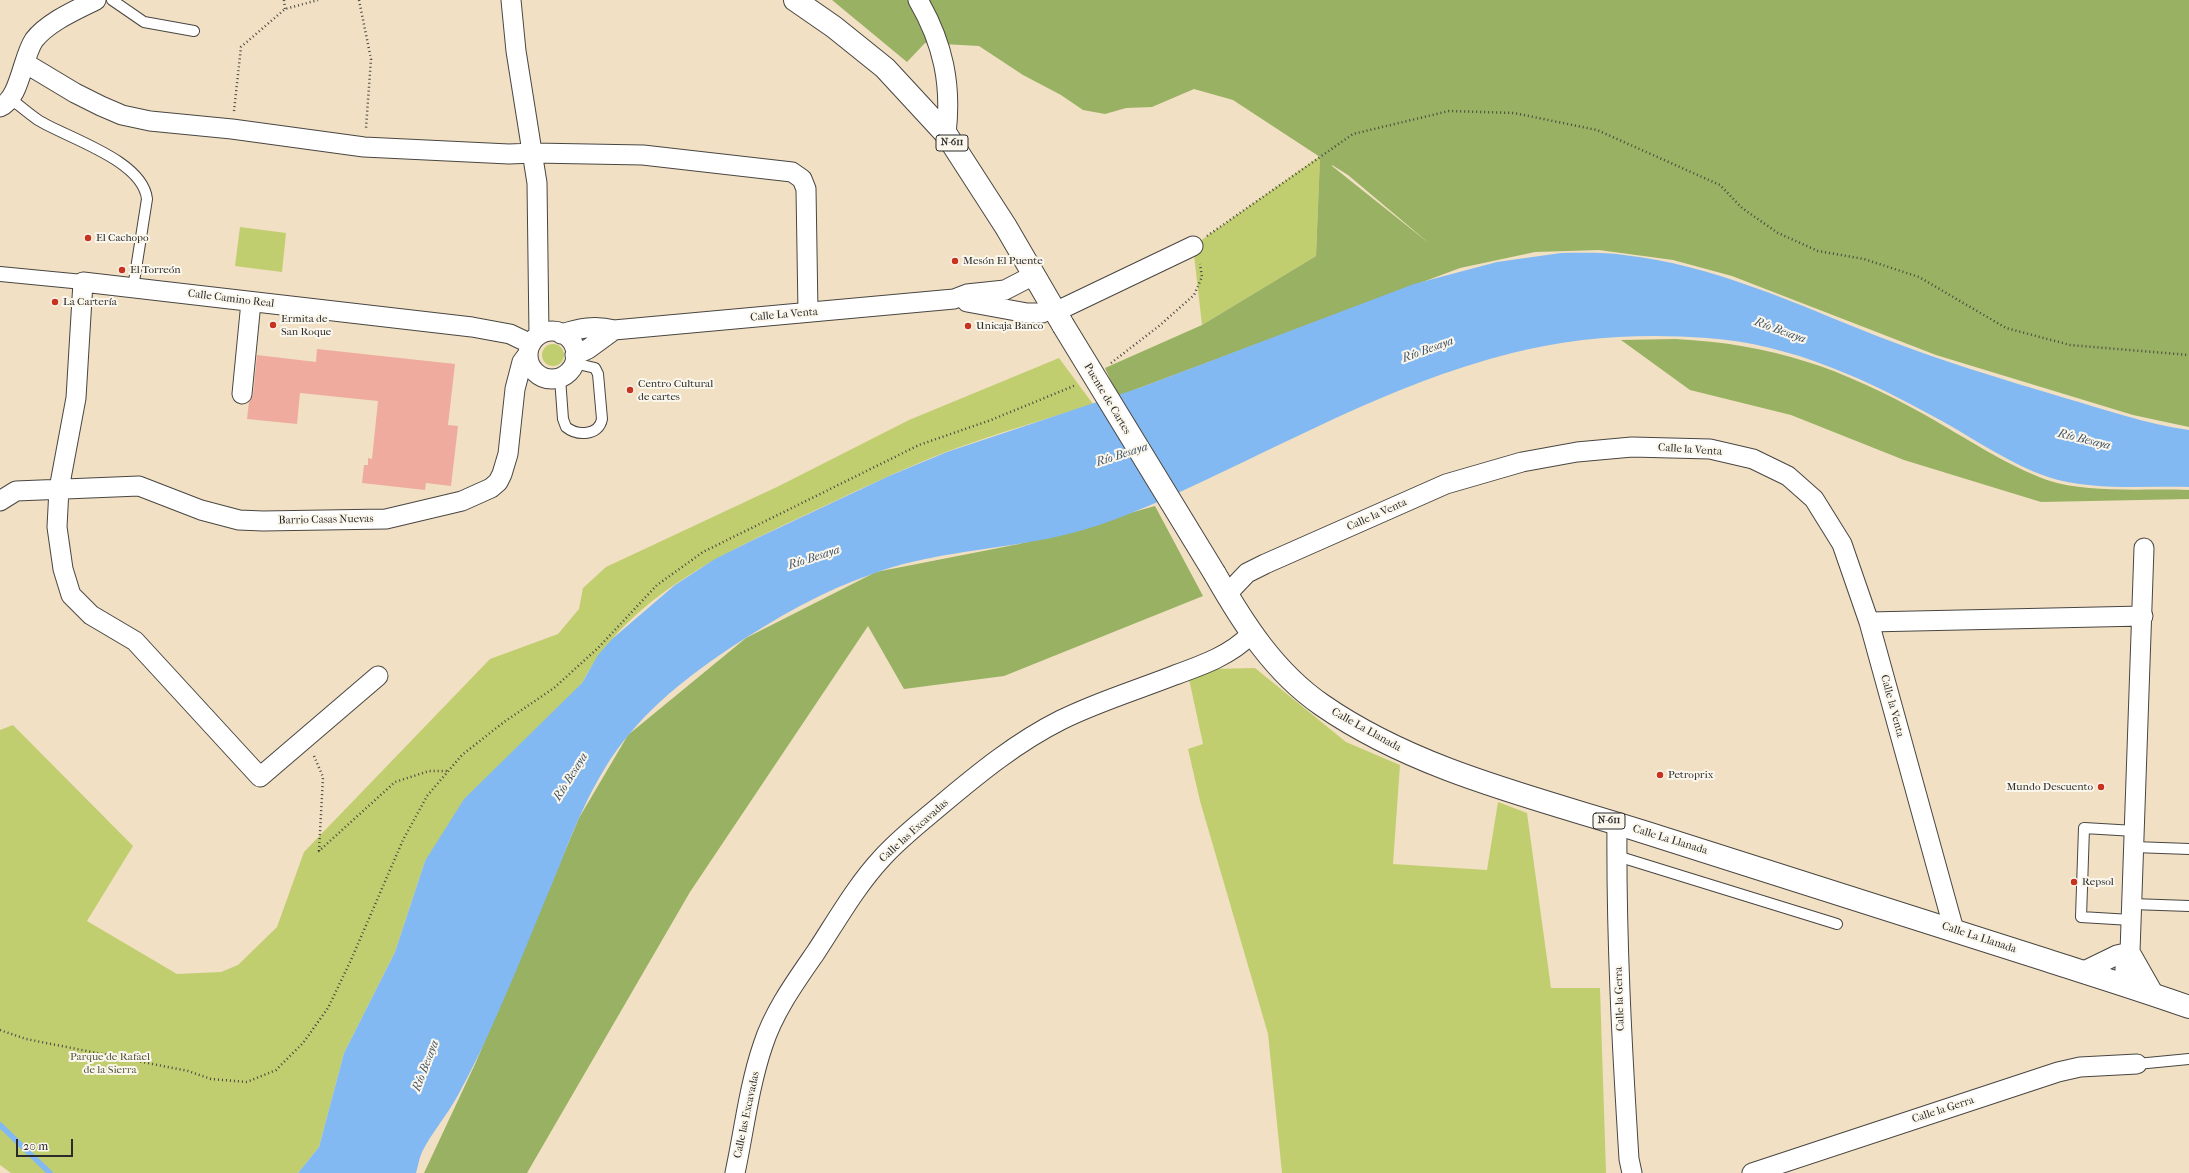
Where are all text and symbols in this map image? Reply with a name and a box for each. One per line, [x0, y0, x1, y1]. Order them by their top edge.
road number: N-611 [936, 135, 968, 151]
place label: El Cachopo [96, 231, 149, 245]
marker: El Cachopo [83, 233, 93, 243]
place label: Mesón El Puente [963, 254, 1043, 268]
marker: Mesón El Puente [950, 256, 960, 266]
place label: El Torreón [130, 263, 181, 277]
marker: El Torreón [117, 265, 127, 275]
street label: Calle Camino Real [187, 287, 275, 311]
place label: La Cartería [63, 295, 117, 309]
marker: La Cartería [50, 297, 60, 307]
street label: Calle La Venta [750, 305, 818, 325]
place label: Ermita de San Roque [281, 312, 331, 338]
water label: Río Besaya [1752, 315, 1808, 347]
place label: Unicaja Banco [976, 319, 1043, 333]
marker: Ermita de San Roque [268, 320, 278, 330]
marker: Unicaja Banco [963, 321, 973, 331]
water label: Río Besaya [1400, 334, 1456, 366]
street label: Puente de Cartes [1081, 361, 1133, 437]
place label: Centro Cultural de cartes [638, 377, 713, 403]
marker: Centro Cultural de cartes [625, 385, 635, 395]
water label: Río Besaya [2056, 427, 2112, 453]
water label: Río Besaya [1094, 440, 1150, 470]
street label: Calle la Venta [1658, 441, 1722, 459]
street label: Calle la Venta [1345, 496, 1409, 534]
street label: Barrio Casas Nuevas [278, 513, 374, 527]
water label: Río Besaya [786, 543, 842, 573]
street label: Calle la Venta [1877, 673, 1907, 739]
street label: Calle La Llanada [1329, 705, 1403, 755]
water label: Río Besaya [551, 750, 591, 804]
place label: Petroprix [1668, 768, 1714, 782]
marker: Petroprix [1655, 770, 1665, 780]
place label: Mundo Descuento [2006, 780, 2093, 794]
marker: Mundo Descuento [2096, 782, 2106, 792]
street label: Calle las Excavadas [877, 796, 951, 866]
road number: N-611 [1593, 813, 1625, 829]
street label: Calle La Llanada [1631, 822, 1709, 858]
place label: Repsol [2082, 875, 2114, 889]
marker: Repsol [2069, 877, 2079, 887]
street label: Calle La Llanada [1940, 920, 2018, 956]
street label: Calle la Gerra [1612, 967, 1628, 1031]
water label: Río Besaya [410, 1038, 442, 1094]
park label: Parque de Rafael de la Sierra [70, 1050, 150, 1076]
street label: Calle las Excavadas [731, 1070, 763, 1160]
street label: Calle la Gerra [1910, 1094, 1976, 1126]
scale bar [18, 1131, 75, 1157]
text: 20 m [23, 1139, 48, 1153]

